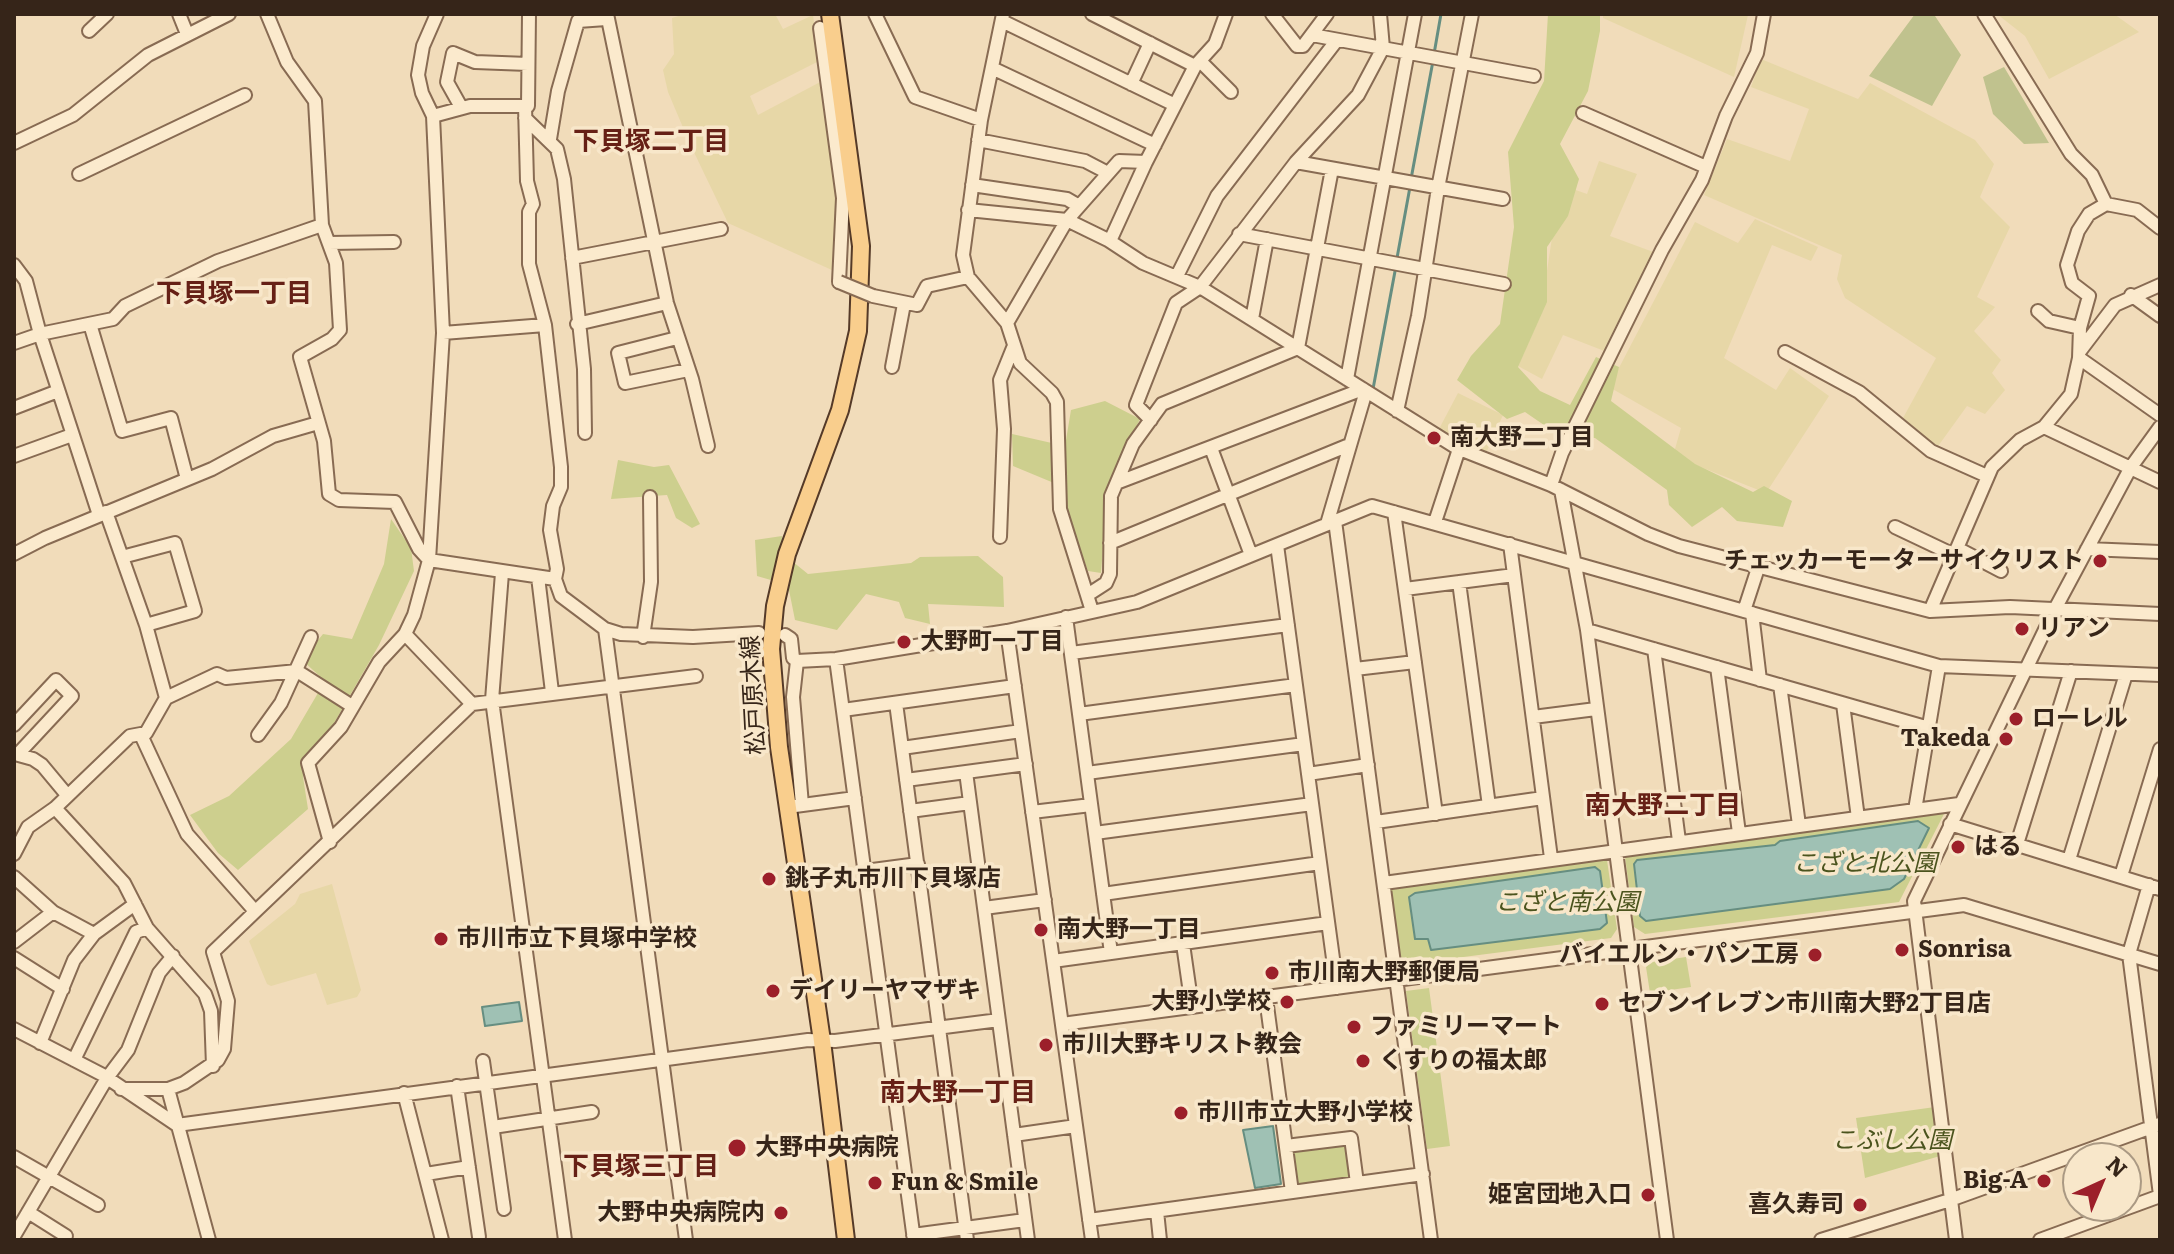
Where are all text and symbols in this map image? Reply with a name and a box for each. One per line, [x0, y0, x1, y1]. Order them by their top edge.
district label: 下貝塚二丁目 [573, 126, 729, 158]
district label: 下貝塚一丁目 [156, 278, 312, 310]
place label: 南大野二丁目 [1450, 424, 1594, 452]
marker: 南大野二丁目 [1425, 429, 1443, 447]
place label: チェッカーモーターサイクリスト [1724, 547, 2084, 575]
marker: チェッカーモーターサイクリスト [2091, 552, 2109, 570]
place label: リアン [2038, 615, 2110, 643]
marker: リアン [2013, 620, 2031, 638]
place label: 大野町一丁目 [920, 628, 1064, 656]
marker: 大野町一丁目 [895, 633, 913, 651]
street label: 松戸原木線 [736, 634, 772, 756]
place label: ローレル [2032, 705, 2128, 733]
marker: ローレル [2007, 710, 2025, 728]
place label: Takeda [1900, 725, 1990, 753]
marker: Takeda [1997, 730, 2015, 748]
district label: 南大野二丁目 [1585, 790, 1741, 822]
place label: はる [1974, 833, 2022, 861]
marker: はる [1949, 838, 1967, 856]
park label: こざと北公園 [1793, 850, 1937, 878]
place label: 銚子丸市川下貝塚店 [785, 865, 1001, 893]
marker: 銚子丸市川下貝塚店 [760, 870, 778, 888]
park label: こざと南公園 [1495, 889, 1639, 917]
place label: 南大野一丁目 [1057, 916, 1201, 944]
marker: 南大野一丁目 [1032, 921, 1050, 939]
place label: 市川市立下貝塚中学校 [457, 925, 697, 953]
marker: 市川市立下貝塚中学校 [432, 930, 450, 948]
place label: Sonrisa [1918, 936, 2012, 964]
place label: バイエルン・パン工房 [1559, 941, 1799, 969]
marker: Sonrisa [1893, 941, 1911, 959]
marker: バイエルン・パン工房 [1806, 946, 1824, 964]
place label: 市川南大野郵便局 [1288, 959, 1480, 987]
marker: 市川南大野郵便局 [1263, 964, 1281, 982]
place label: デイリーヤマザキ [789, 977, 981, 1005]
marker: デイリーヤマザキ [764, 982, 782, 1000]
place label: 大野小学校 [1151, 988, 1271, 1016]
place label: セブンイレブン市川南大野2丁目店 [1618, 990, 1991, 1018]
marker: 大野小学校 [1278, 993, 1296, 1011]
marker: セブンイレブン市川南大野2丁目店 [1593, 995, 1611, 1013]
place label: ファミリーマート [1370, 1013, 1562, 1041]
marker: ファミリーマート [1345, 1018, 1363, 1036]
place label: 市川大野キリスト教会 [1062, 1031, 1302, 1059]
marker: 市川大野キリスト教会 [1037, 1036, 1055, 1054]
place label: くすりの福太郎 [1379, 1047, 1547, 1075]
marker: くすりの福太郎 [1354, 1052, 1372, 1070]
district label: 南大野一丁目 [880, 1077, 1036, 1109]
place label: 市川市立大野小学校 [1197, 1099, 1413, 1127]
marker: 市川市立大野小学校 [1172, 1104, 1190, 1122]
park label: こぶし公園 [1832, 1127, 1952, 1155]
place label: 大野中央病院 [755, 1134, 899, 1162]
marker: 大野中央病院 [726, 1137, 748, 1159]
north arrow [2062, 1142, 2142, 1222]
text: N [2100, 1148, 2136, 1184]
district label: 下貝塚三丁目 [563, 1151, 719, 1183]
place label: Big-A [1963, 1167, 2028, 1195]
place label: Fun & Smile [891, 1169, 1038, 1197]
marker: Big-A [2035, 1172, 2053, 1190]
marker: Fun & Smile [866, 1174, 884, 1192]
place label: 姫宮団地入口 [1488, 1181, 1632, 1209]
marker: 姫宮団地入口 [1639, 1186, 1657, 1204]
place label: 喜久寿司 [1748, 1191, 1844, 1219]
marker: 喜久寿司 [1851, 1196, 1869, 1214]
place label: 大野中央病院内 [597, 1199, 765, 1227]
marker: 大野中央病院内 [772, 1204, 790, 1222]

